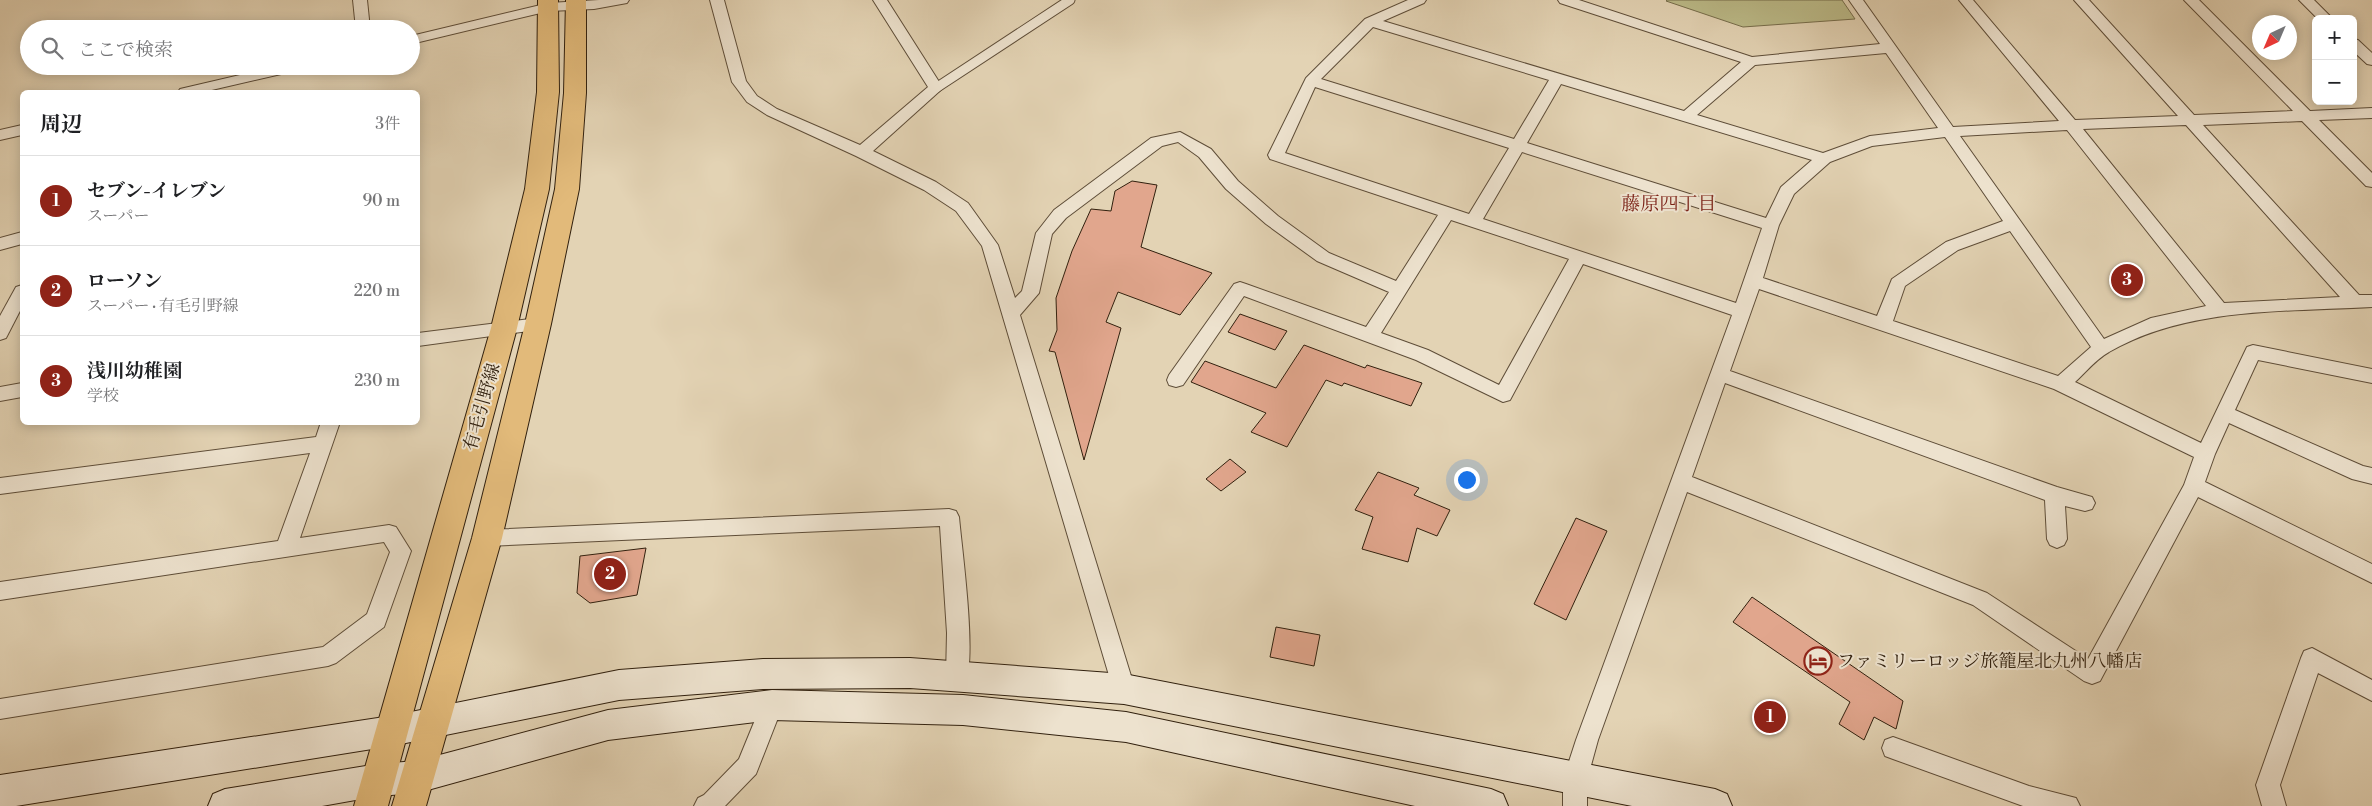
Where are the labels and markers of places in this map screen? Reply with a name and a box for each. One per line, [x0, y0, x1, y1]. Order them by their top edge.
pin: 3 [2111, 261, 2143, 299]
pin: 2 [594, 555, 626, 593]
hotel icon: ファミリーロッジ旅籠屋北九州八幡店 [1803, 646, 1833, 676]
place label: ファミリーロッジ旅籠屋北九州八幡店 [1837, 650, 2142, 673]
pin: 1 [1754, 698, 1786, 736]

